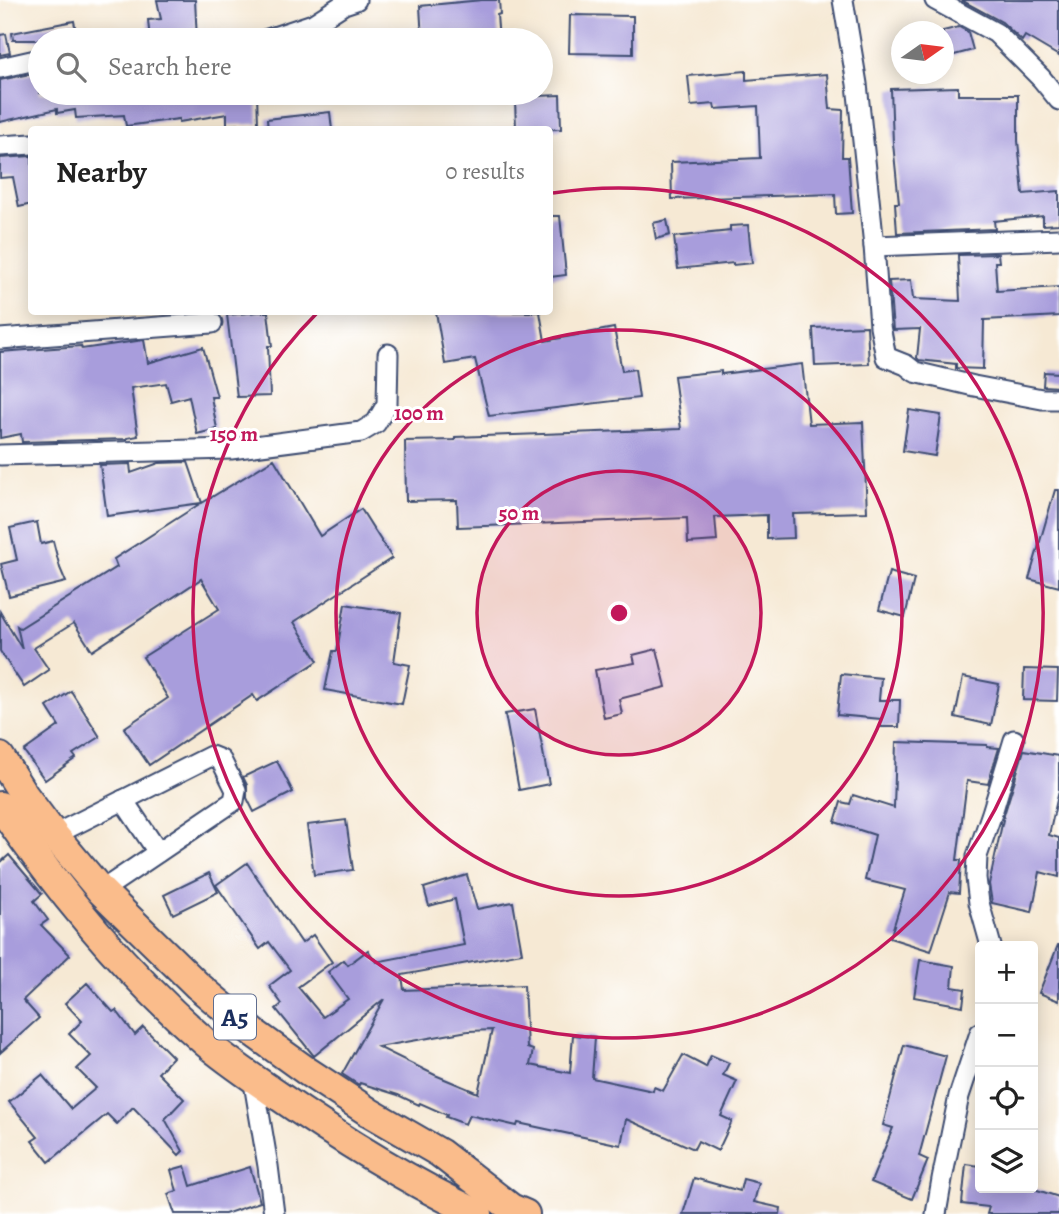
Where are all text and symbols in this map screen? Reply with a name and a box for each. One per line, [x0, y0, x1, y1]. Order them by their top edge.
north arrow [891, 21, 954, 84]
search box [28, 28, 553, 105]
icon: search [52, 48, 90, 86]
text: Search here [108, 49, 232, 84]
text: Nearby [56, 152, 147, 192]
text: 0 results [445, 156, 525, 187]
text: 100 m [394, 399, 444, 427]
text: 150 m [210, 420, 259, 448]
text: 50 m [499, 499, 540, 527]
centre of rings [607, 601, 631, 625]
map controls [975, 941, 1038, 1193]
button: + [975, 941, 1038, 1004]
road number: A5 [214, 994, 256, 1040]
button: − [975, 1004, 1038, 1067]
button: locate [975, 1067, 1038, 1130]
button: layers [975, 1130, 1038, 1193]

